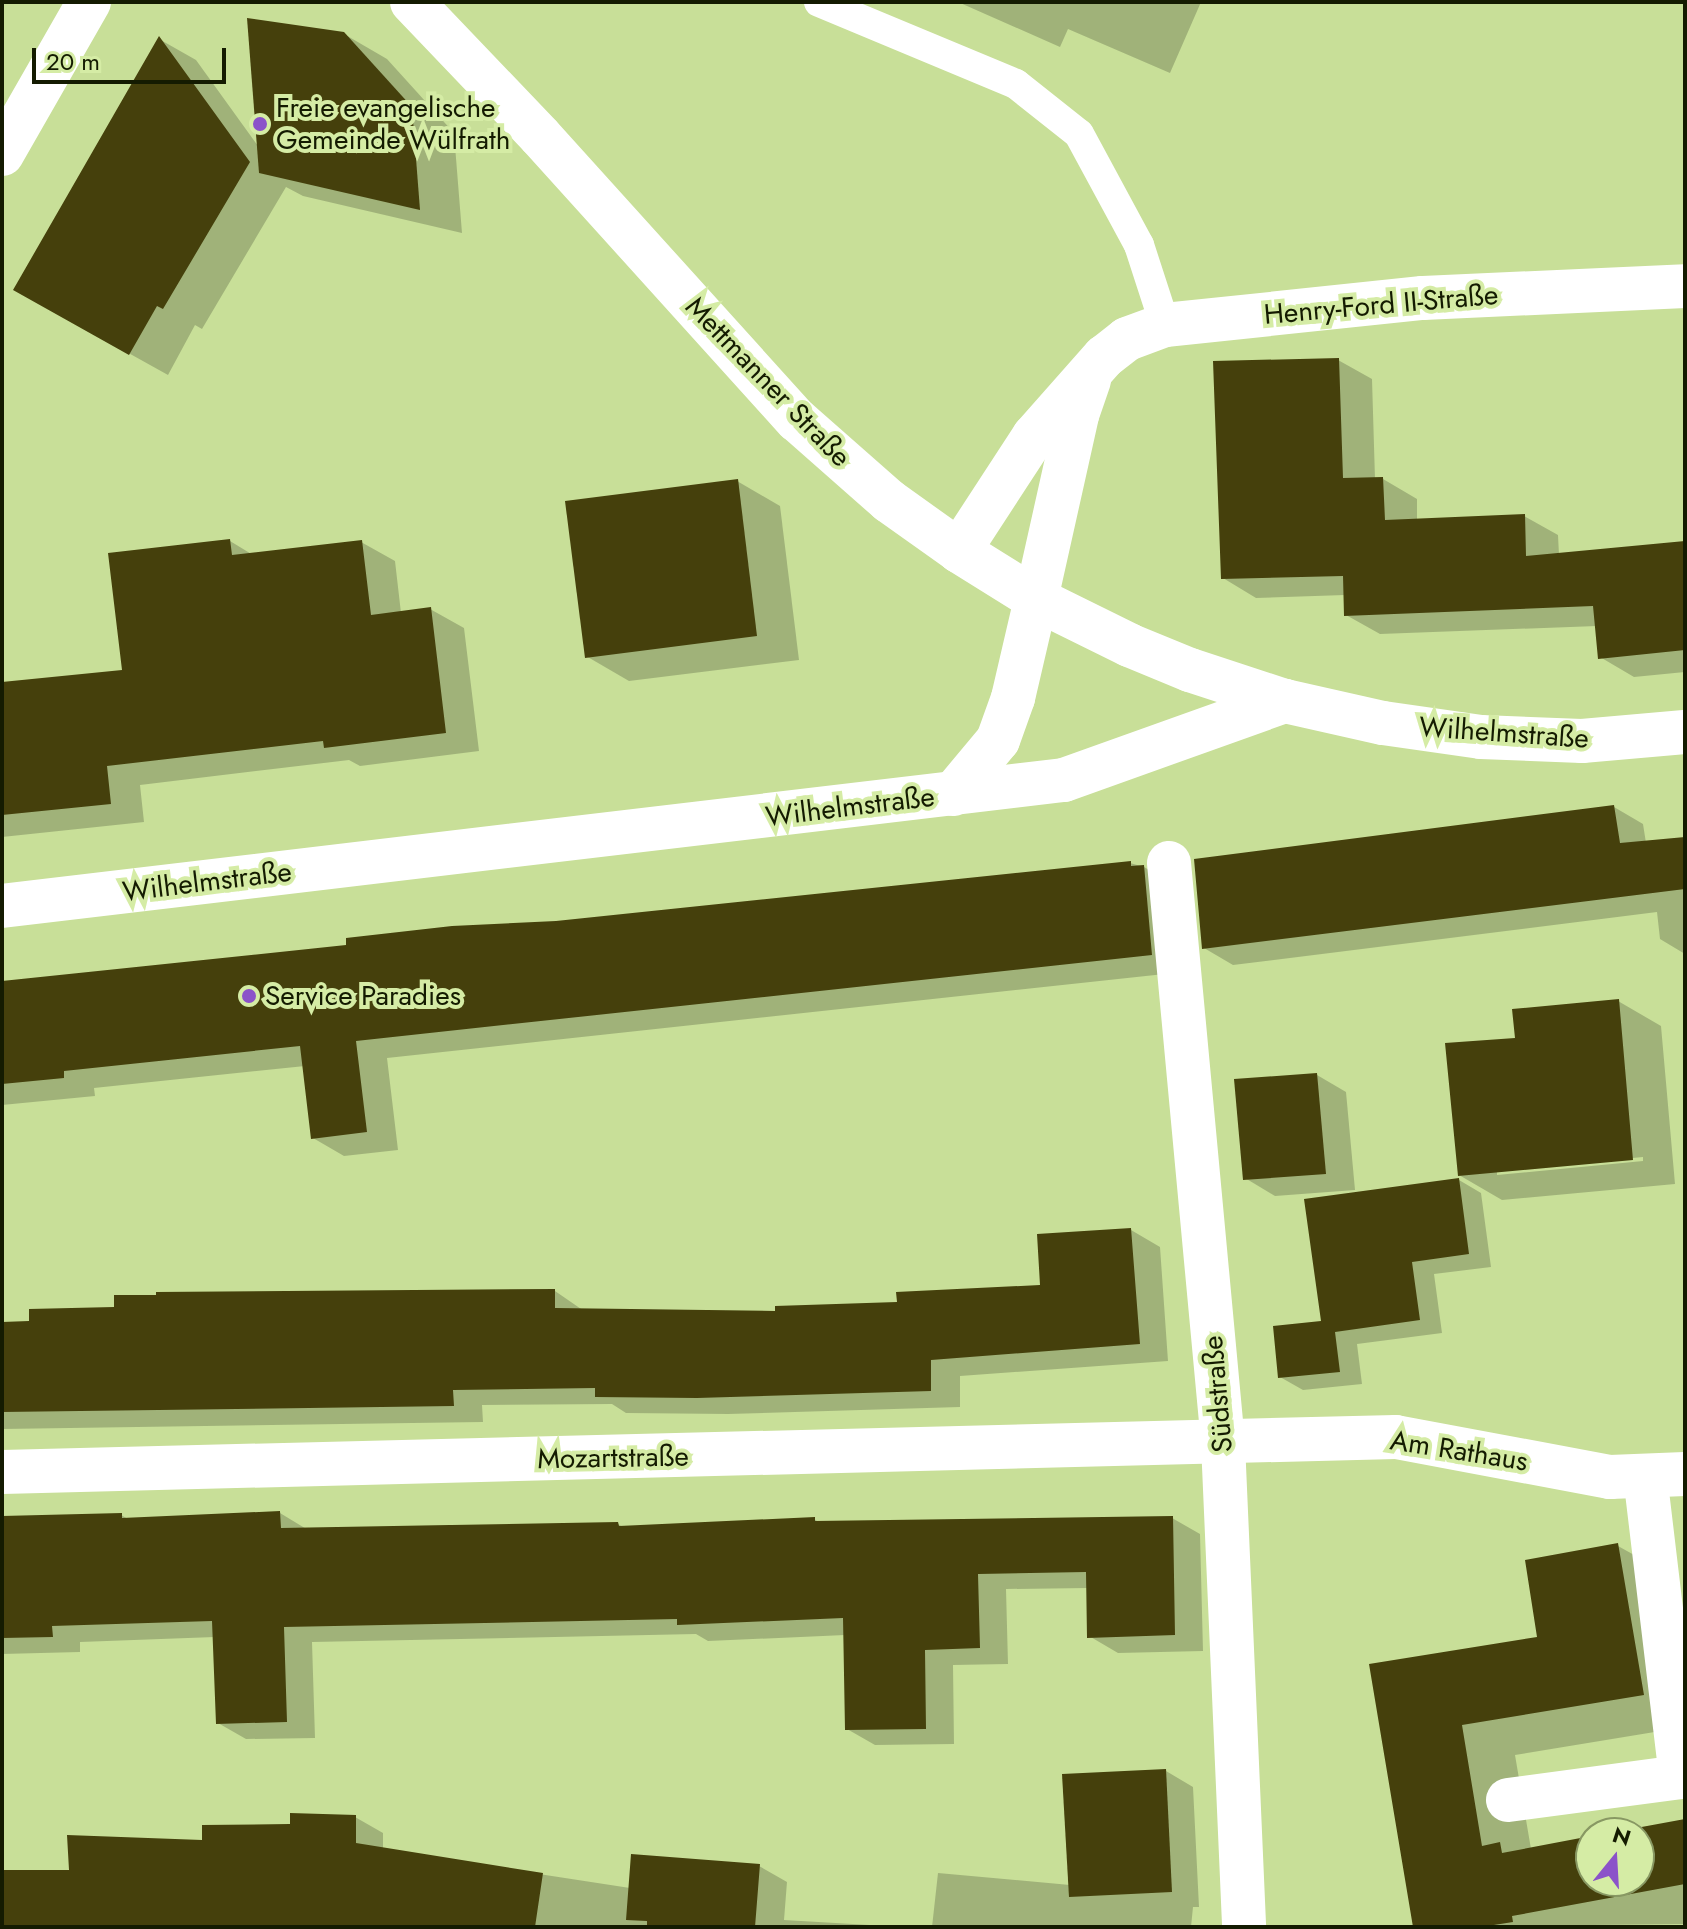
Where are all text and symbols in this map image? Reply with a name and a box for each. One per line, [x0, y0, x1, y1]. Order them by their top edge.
scale bar [36, 32, 230, 82]
text: 20 m [46, 44, 100, 79]
place label: Freie evangelische Gemeinde Wülfrath [276, 91, 510, 157]
marker: Freie evangelische Gemeinde Wülfrath [251, 115, 269, 133]
street label: Henry-Ford II-Straße [1262, 278, 1500, 332]
street label: Mettmanner Straße [678, 290, 858, 474]
street label: Wilhelmstraße [1418, 710, 1590, 756]
street label: Wilhelmstraße [764, 780, 936, 834]
street label: Wilhelmstraße [121, 855, 293, 909]
place label: Service Paradies [265, 979, 461, 1013]
marker: Service Paradies [240, 987, 258, 1005]
street label: Südstraße [1196, 1334, 1240, 1454]
street label: Am Rathaus [1388, 1424, 1530, 1478]
street label: Mozartstraße [537, 1440, 689, 1476]
north arrow [1575, 1817, 1655, 1897]
text: N [1609, 1818, 1635, 1854]

